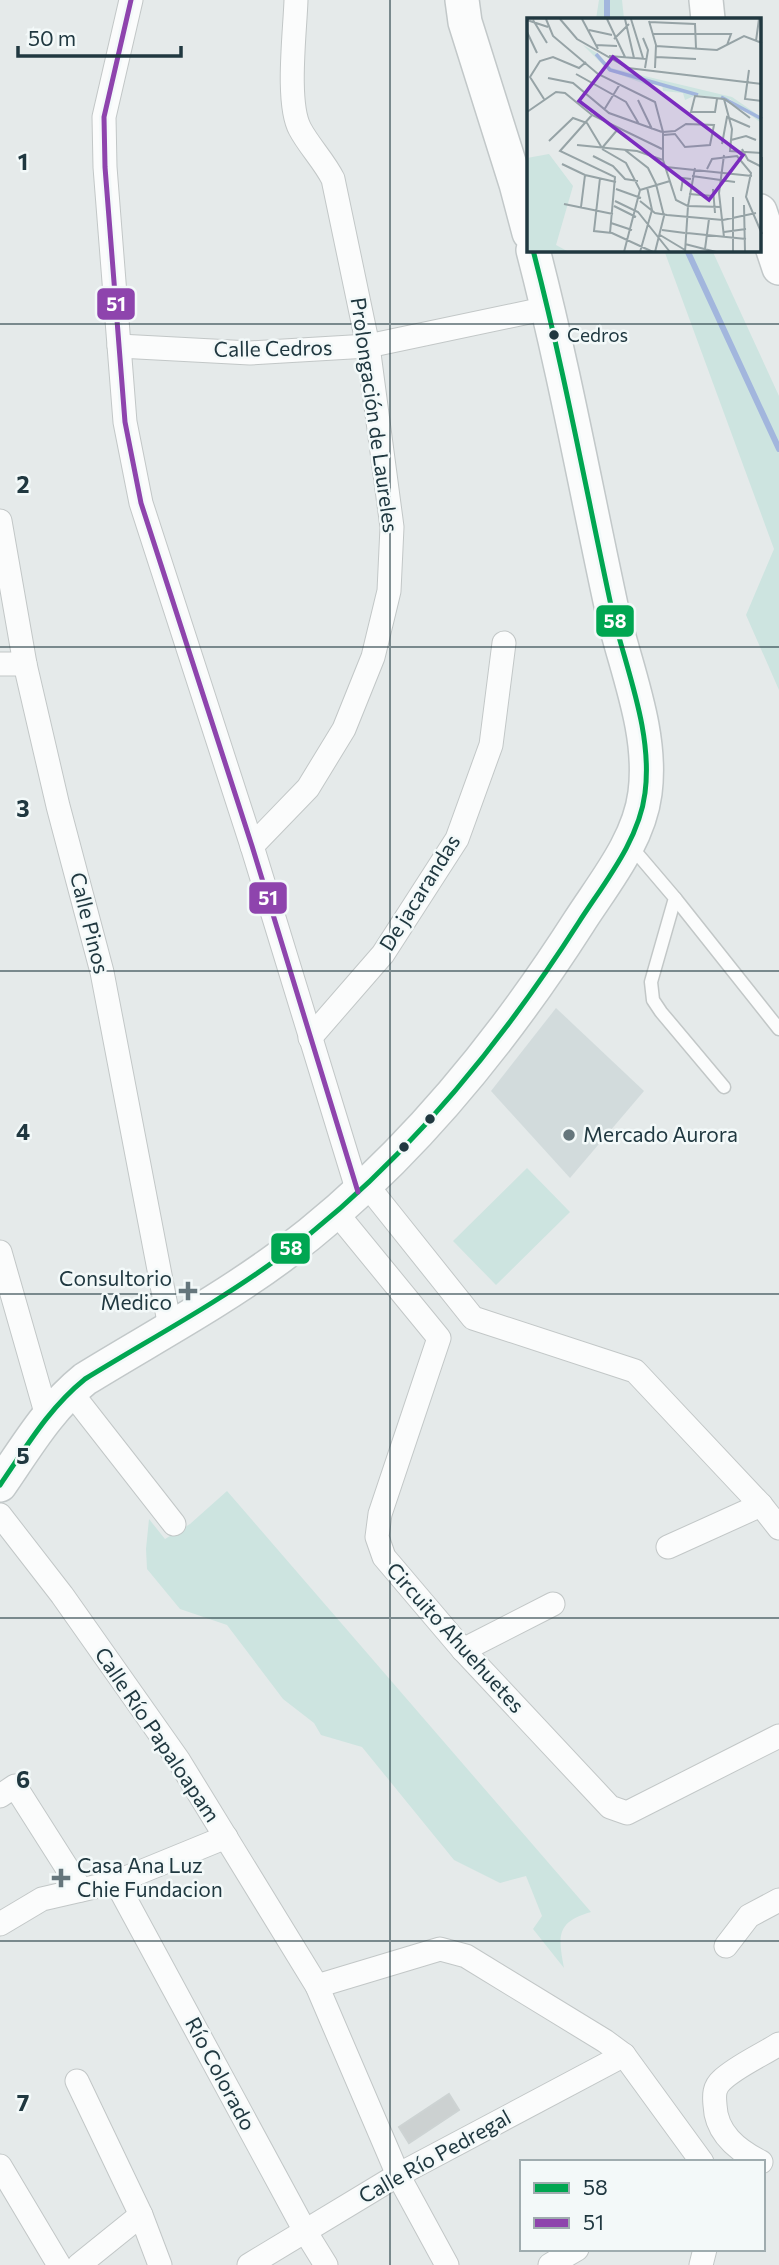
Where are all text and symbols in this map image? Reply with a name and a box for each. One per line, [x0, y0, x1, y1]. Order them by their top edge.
scale bar [18, 14, 180, 58]
inset map [527, 18, 762, 252]
text: 50 m [28, 25, 76, 50]
text: 1 [18, 147, 28, 175]
line badge: 51 [96, 287, 136, 321]
text: 51 [106, 292, 126, 315]
street label: Prolongación de Laureles [347, 296, 404, 534]
place label: Cedros [567, 323, 628, 346]
marker: Cedros [547, 328, 561, 342]
street label: Calle Cedros [213, 334, 333, 361]
text: 2 [16, 470, 30, 498]
line badge: 58 [595, 604, 635, 638]
text: 58 [604, 609, 626, 632]
text: 3 [16, 794, 30, 822]
street label: De jacarandas [373, 830, 464, 955]
street label: Calle Pinos [66, 869, 115, 976]
line badge: 51 [248, 881, 288, 915]
text: 51 [258, 886, 278, 909]
unlabelled marker [423, 1112, 437, 1126]
text: 4 [16, 1117, 30, 1145]
place label: Mercado Aurora [583, 1121, 738, 1146]
marker: Mercado Aurora [561, 1127, 577, 1143]
unlabelled marker [397, 1140, 411, 1154]
line badge: 58 [270, 1232, 311, 1265]
text: 58 [280, 1236, 302, 1259]
place label: Consultorio Medico [59, 1265, 172, 1314]
marker: Consultorio Medico [178, 1281, 198, 1301]
text: 5 [16, 1441, 30, 1469]
street label: Circuito Ahuehuetes [382, 1557, 530, 1717]
street label: Calle Río Papaloapam [90, 1642, 226, 1826]
text: 6 [16, 1765, 30, 1793]
place label: Casa Ana Luz Chie Fundacion [77, 1852, 223, 1901]
marker: Casa Ana Luz Chie Fundacion [51, 1868, 71, 1888]
street label: Río Colorado [181, 2012, 262, 2134]
text: 7 [17, 2088, 29, 2116]
street label: Calle Río Pedregal [354, 2104, 515, 2208]
legend [520, 2160, 765, 2251]
text: 58 [583, 2174, 608, 2199]
text: 51 [583, 2209, 604, 2234]

